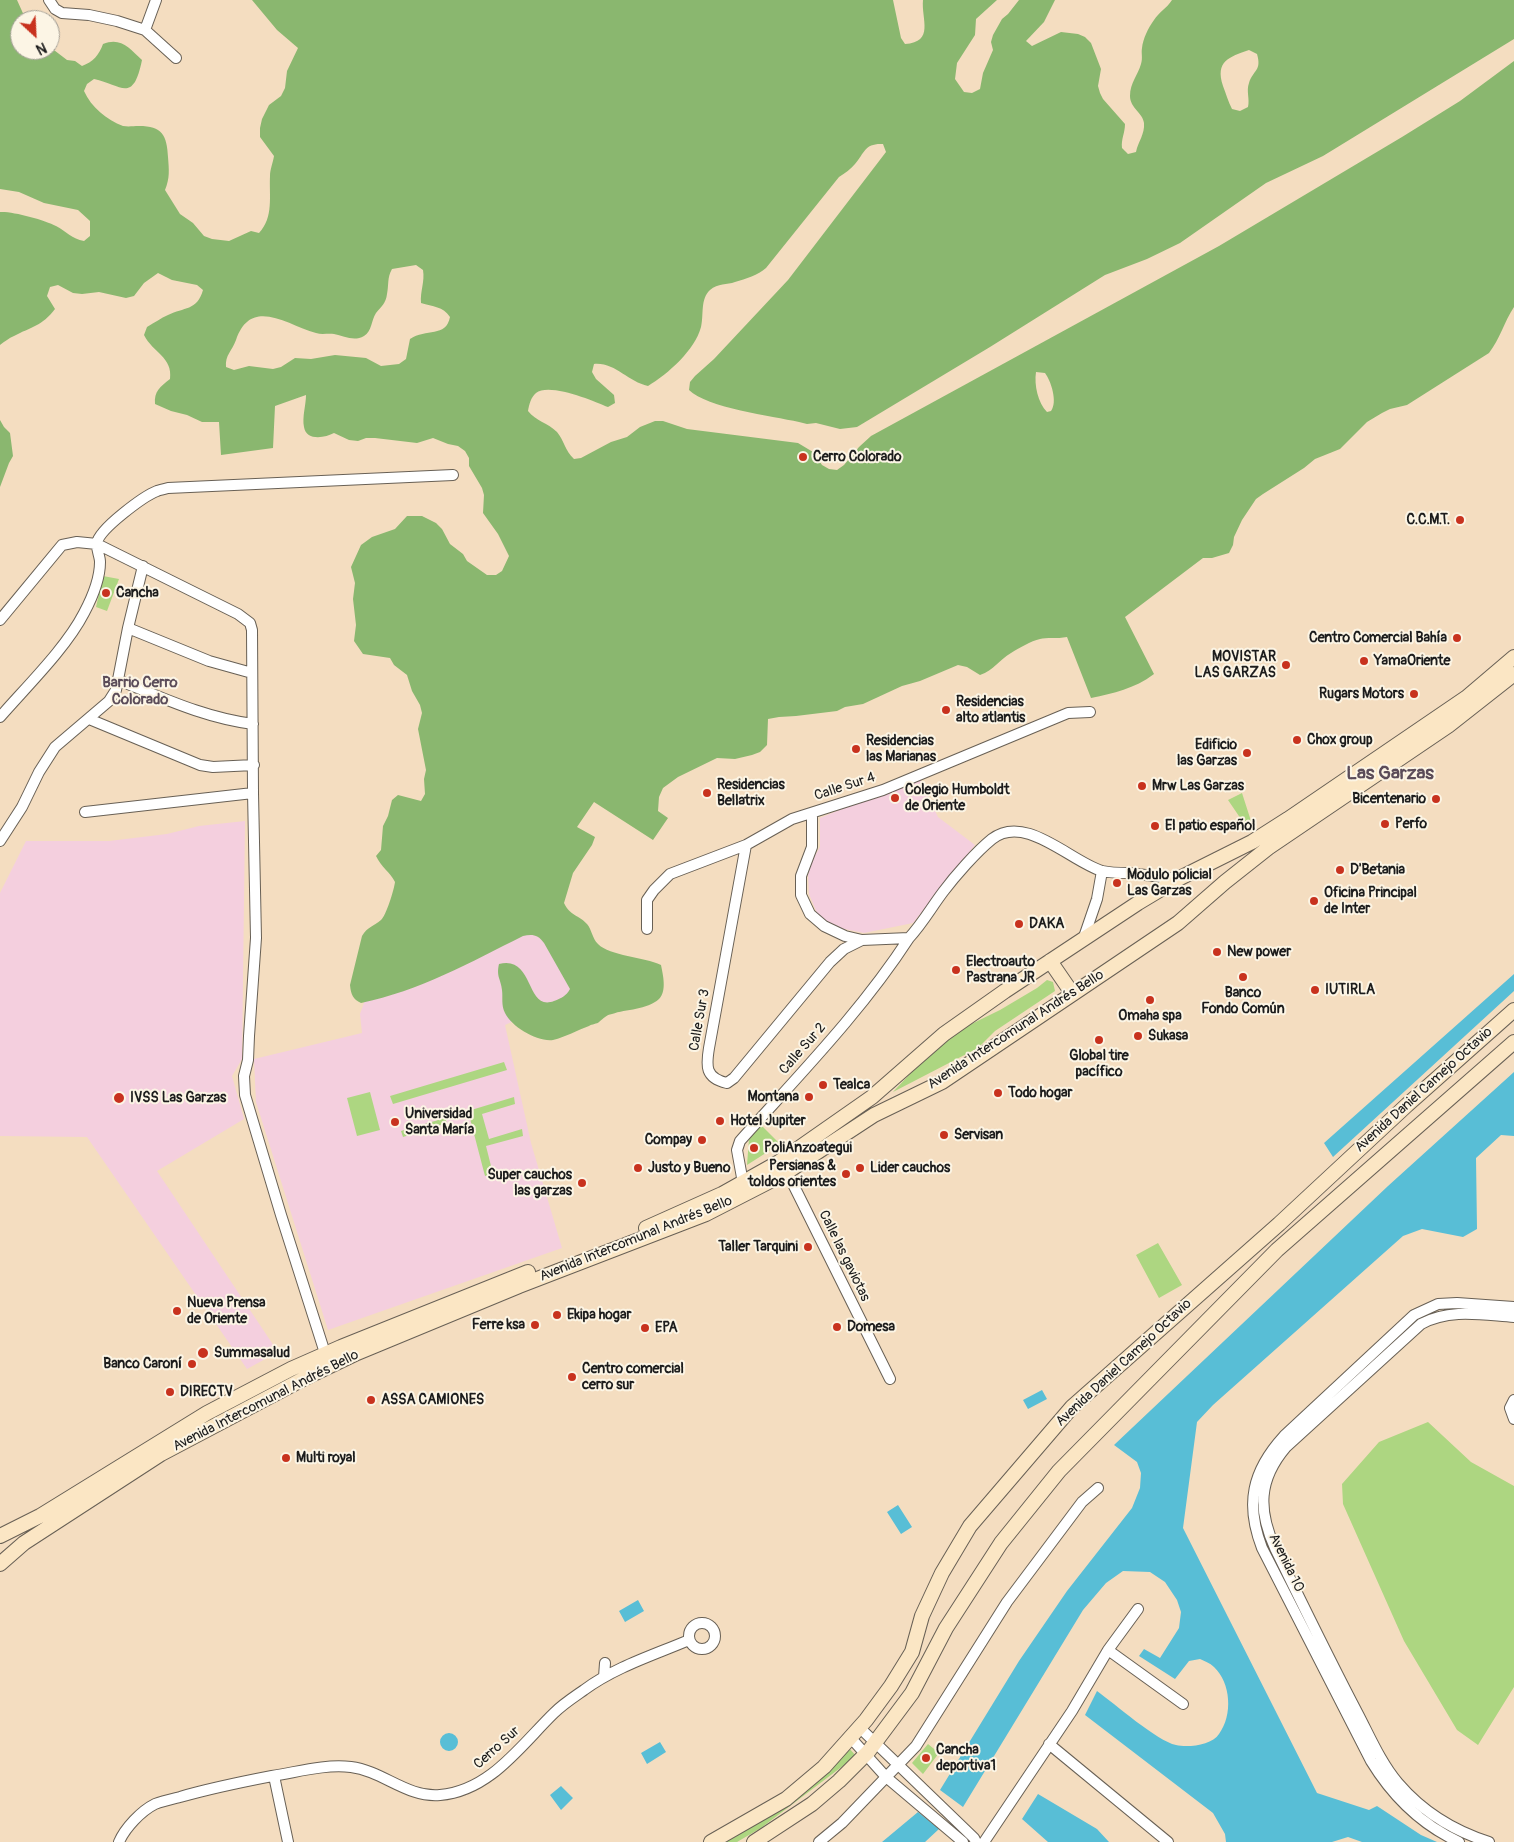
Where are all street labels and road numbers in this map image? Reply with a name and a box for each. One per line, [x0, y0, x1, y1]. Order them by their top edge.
street label: Calle Sur 4 [812, 769, 878, 805]
street label: Avenida Intercomunal Andrés Bello [925, 967, 1107, 1093]
street label: Calle Sur 3 [686, 988, 714, 1052]
street label: Calle Sur 2 [776, 1020, 830, 1078]
street label: Avenida Daniel Camejo Octavio [1352, 1024, 1496, 1156]
street label: Avenida Intercomunal Andrés Bello [537, 1193, 735, 1285]
street label: Calle las gaviotas [815, 1208, 873, 1304]
street label: Avenida Daniel Camejo Octavio [1053, 1296, 1195, 1430]
street label: Avenida Intercomunal Andrés Bello [170, 1347, 362, 1455]
street label: Avenida 10 [1265, 1531, 1307, 1595]
street label: Cerro Sur [471, 1723, 523, 1773]

